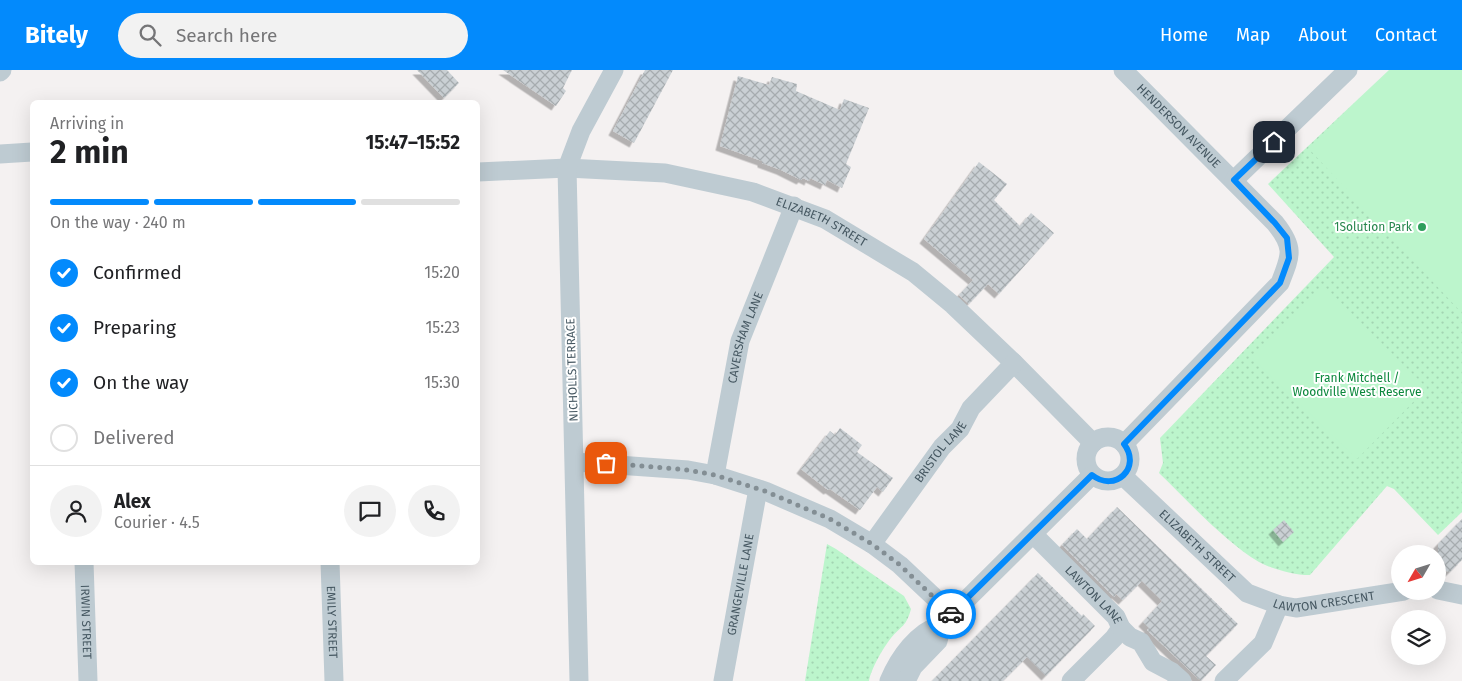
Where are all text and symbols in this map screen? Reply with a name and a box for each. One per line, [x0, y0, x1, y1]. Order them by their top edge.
search box [118, 13, 468, 58]
text: Bitely [25, 21, 88, 49]
icon: search [136, 21, 164, 49]
text: Search here [176, 24, 277, 47]
text: Home [1160, 24, 1208, 46]
text: Map [1236, 24, 1270, 46]
text: About [1298, 24, 1347, 46]
text: Contact [1375, 24, 1437, 46]
street label: HENDERSON AVENUE [1134, 81, 1223, 171]
text: Arriving in [50, 114, 124, 133]
pin [1253, 121, 1295, 163]
icon: home [1260, 128, 1288, 156]
text: 15:47–15:52 [365, 131, 460, 154]
text: 2 min [50, 133, 129, 171]
street label: ELIZABETH STREET [774, 194, 870, 250]
text: On the way · 240 m [50, 213, 186, 232]
place label: 1Solution Park [1334, 220, 1413, 234]
marker: 1Solution Park [1416, 221, 1428, 233]
icon: check [50, 259, 78, 287]
text: Confirmed [93, 261, 182, 284]
text: 15:20 [424, 263, 460, 282]
street label: CAVERSHAM LANE [725, 290, 766, 385]
icon: check [50, 314, 78, 342]
text: Preparing [93, 316, 176, 339]
text: 15:23 [425, 318, 460, 337]
street label: NICHOLLS TERRACE [563, 318, 581, 422]
icon: check [50, 369, 78, 397]
text: On the way [93, 371, 189, 394]
park label: Frank Mitchell / Woodville West Reserve [1292, 371, 1422, 399]
text: 15:30 [424, 373, 460, 392]
street label: BRISTOL LANE [912, 419, 970, 485]
text: Delivered [93, 426, 175, 449]
pin [585, 442, 627, 484]
icon: bag [592, 449, 620, 477]
button: person [50, 485, 102, 537]
button: chat [344, 485, 396, 537]
button: phone [408, 485, 460, 537]
text: Alex [114, 490, 151, 513]
street label: ELIZABETH STREET [1156, 507, 1239, 586]
text: Courier · 4.5 [114, 513, 200, 532]
street label: GRANGEVILLE LANE [724, 533, 757, 637]
north arrow [1391, 545, 1446, 600]
map controls [1391, 545, 1446, 665]
street label: LAWTON LANE [1062, 563, 1125, 626]
street label: IRWIN STREET [78, 585, 94, 660]
street label: EMILY STREET [324, 585, 340, 659]
courier [926, 589, 976, 639]
street label: LAWTON CRESCENT [1271, 589, 1376, 615]
icon: car [937, 600, 965, 628]
button: layers [1391, 610, 1446, 665]

